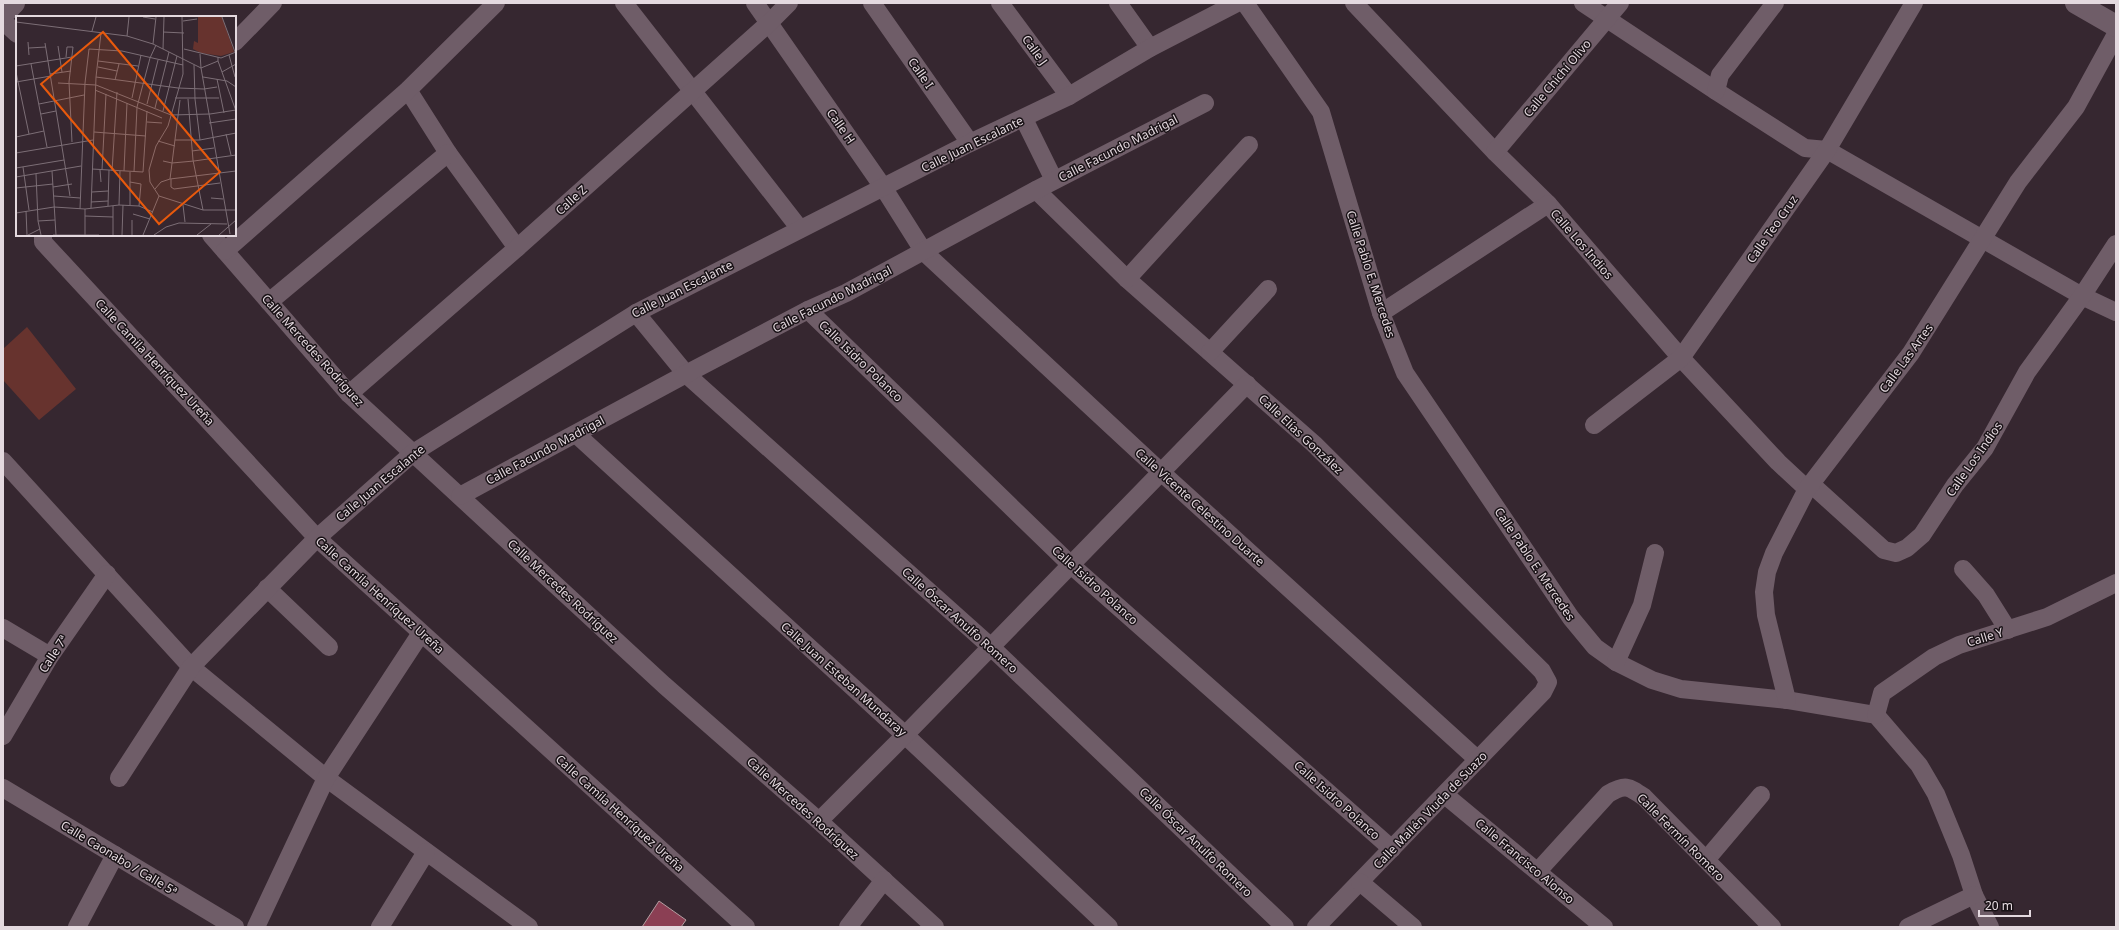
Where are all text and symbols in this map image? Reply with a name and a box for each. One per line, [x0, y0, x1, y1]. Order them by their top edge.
inset map [16, 16, 236, 236]
street label: Calle J [1018, 31, 1052, 69]
street label: Calle Chichí Olivo [1519, 35, 1595, 121]
street label: Calle I [904, 54, 938, 92]
street label: Calle H [823, 105, 859, 147]
street label: Calle Facundo Madrigal [1055, 110, 1181, 186]
street label: Calle Juan Escalante [918, 112, 1026, 176]
street label: Calle Z [551, 181, 591, 219]
street label: Calle Teo Cruz [1742, 191, 1802, 266]
street label: Calle Los Indios [1547, 205, 1617, 283]
street label: Calle Pablo E. Mercedes [1342, 208, 1400, 340]
street label: Calle Juan Escalante [628, 256, 736, 322]
street label: Calle Facundo Madrigal [769, 261, 895, 337]
street label: Calle Mercedes Rodríguez [258, 290, 368, 410]
street label: Calle Camila Henríquez Ureña [92, 295, 218, 429]
street label: Calle Isidro Polanco [815, 316, 907, 406]
street label: Calle Las Artes [1875, 320, 1937, 396]
street label: Calle Elías González [1255, 390, 1347, 478]
street label: Calle Facundo Madrigal [483, 412, 607, 488]
street label: Calle Los Indios [1942, 418, 2006, 500]
street label: Calle Juan Escalante [332, 440, 428, 525]
street label: Calle Vicente Celestino Duarte [1132, 444, 1269, 570]
street label: Calle Pablo E. Mercedes [1491, 504, 1579, 624]
street label: Calle Camila Henríquez Ureña [312, 533, 448, 657]
street label: Calle Mercedes Rodríguez [504, 535, 622, 647]
street label: Calle Isidro Polanco [1048, 542, 1142, 628]
street label: Calle Óscar Anulfo Romero [898, 563, 1022, 677]
street label: Calle Juan Esteban Mundaray [777, 618, 911, 741]
street label: Calle Y [1965, 623, 2005, 651]
street label: Calle 7ª [35, 632, 71, 676]
street label: Calle Mallén Viuda de Suazo [1369, 747, 1491, 873]
street label: Calle Camila Henríquez Ureña [552, 751, 688, 875]
street label: Calle Mercedes Rodríguez [743, 753, 863, 863]
street label: Calle Isidro Polanco [1290, 757, 1384, 843]
street label: Calle Óscar Anulfo Romero [1136, 783, 1256, 901]
street label: Calle Fermín Romero [1633, 789, 1729, 885]
street label: Calle Francisco Alonso [1472, 814, 1578, 908]
street label: Calle Caonabo / Calle 5ª [58, 816, 180, 900]
scale bar [1979, 892, 2030, 918]
text: 20 m [1985, 897, 2013, 914]

